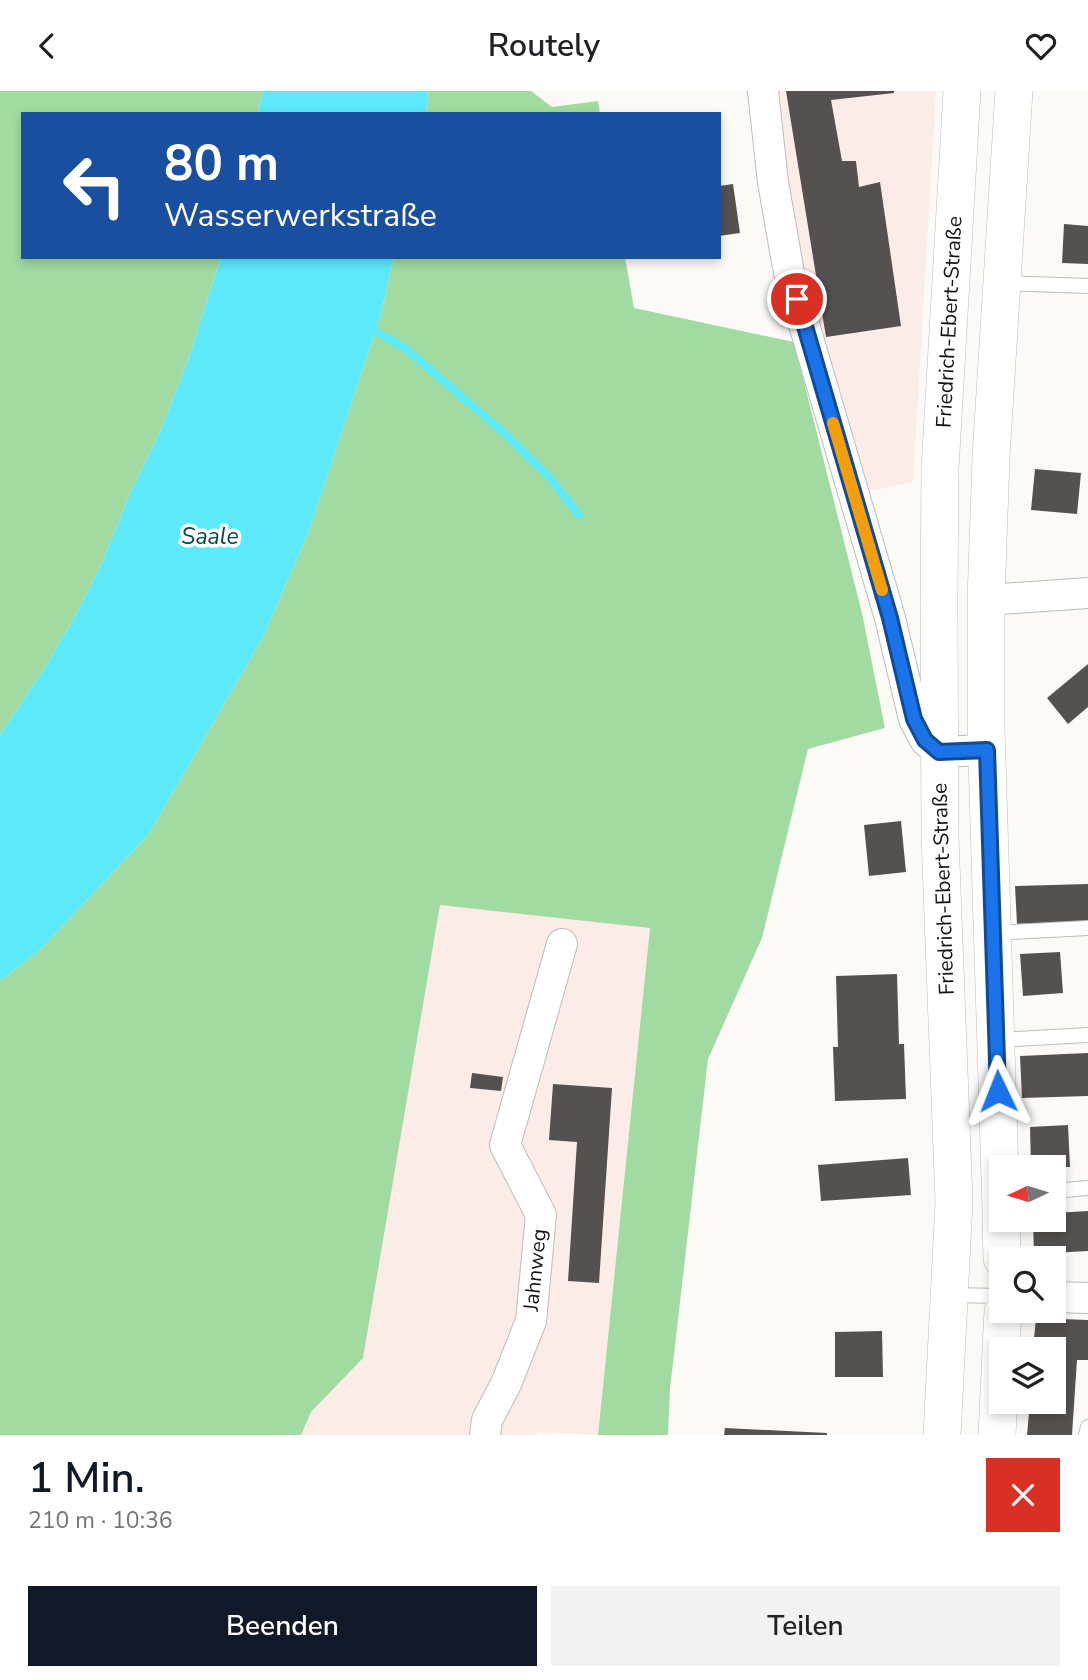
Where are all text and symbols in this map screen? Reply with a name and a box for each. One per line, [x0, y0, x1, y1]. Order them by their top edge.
text: Routely [488, 24, 600, 67]
icon: back [28, 27, 66, 65]
icon: heart [1022, 27, 1060, 65]
text: 80 m [164, 130, 279, 197]
icon: left [49, 140, 140, 231]
text: Wasserwerkstraße [164, 194, 437, 237]
street label: Friedrich-Ebert-Straße [929, 215, 969, 429]
pin [767, 269, 827, 329]
icon: arrive [778, 280, 816, 318]
water label: Saale [181, 521, 239, 552]
street label: Friedrich-Ebert-Straße [925, 782, 961, 996]
position arrow [961, 1054, 1035, 1128]
north arrow [989, 1155, 1066, 1232]
map controls [989, 1155, 1066, 1414]
street label: Jahnweg [517, 1227, 553, 1314]
button: search [989, 1246, 1066, 1323]
button: layers [989, 1337, 1066, 1414]
text: 1 Min. [28, 1450, 145, 1507]
button: close [986, 1458, 1060, 1532]
text: 210 m · 10:36 [28, 1505, 173, 1536]
button: Beenden [28, 1586, 537, 1666]
button: Teilen [551, 1586, 1060, 1666]

